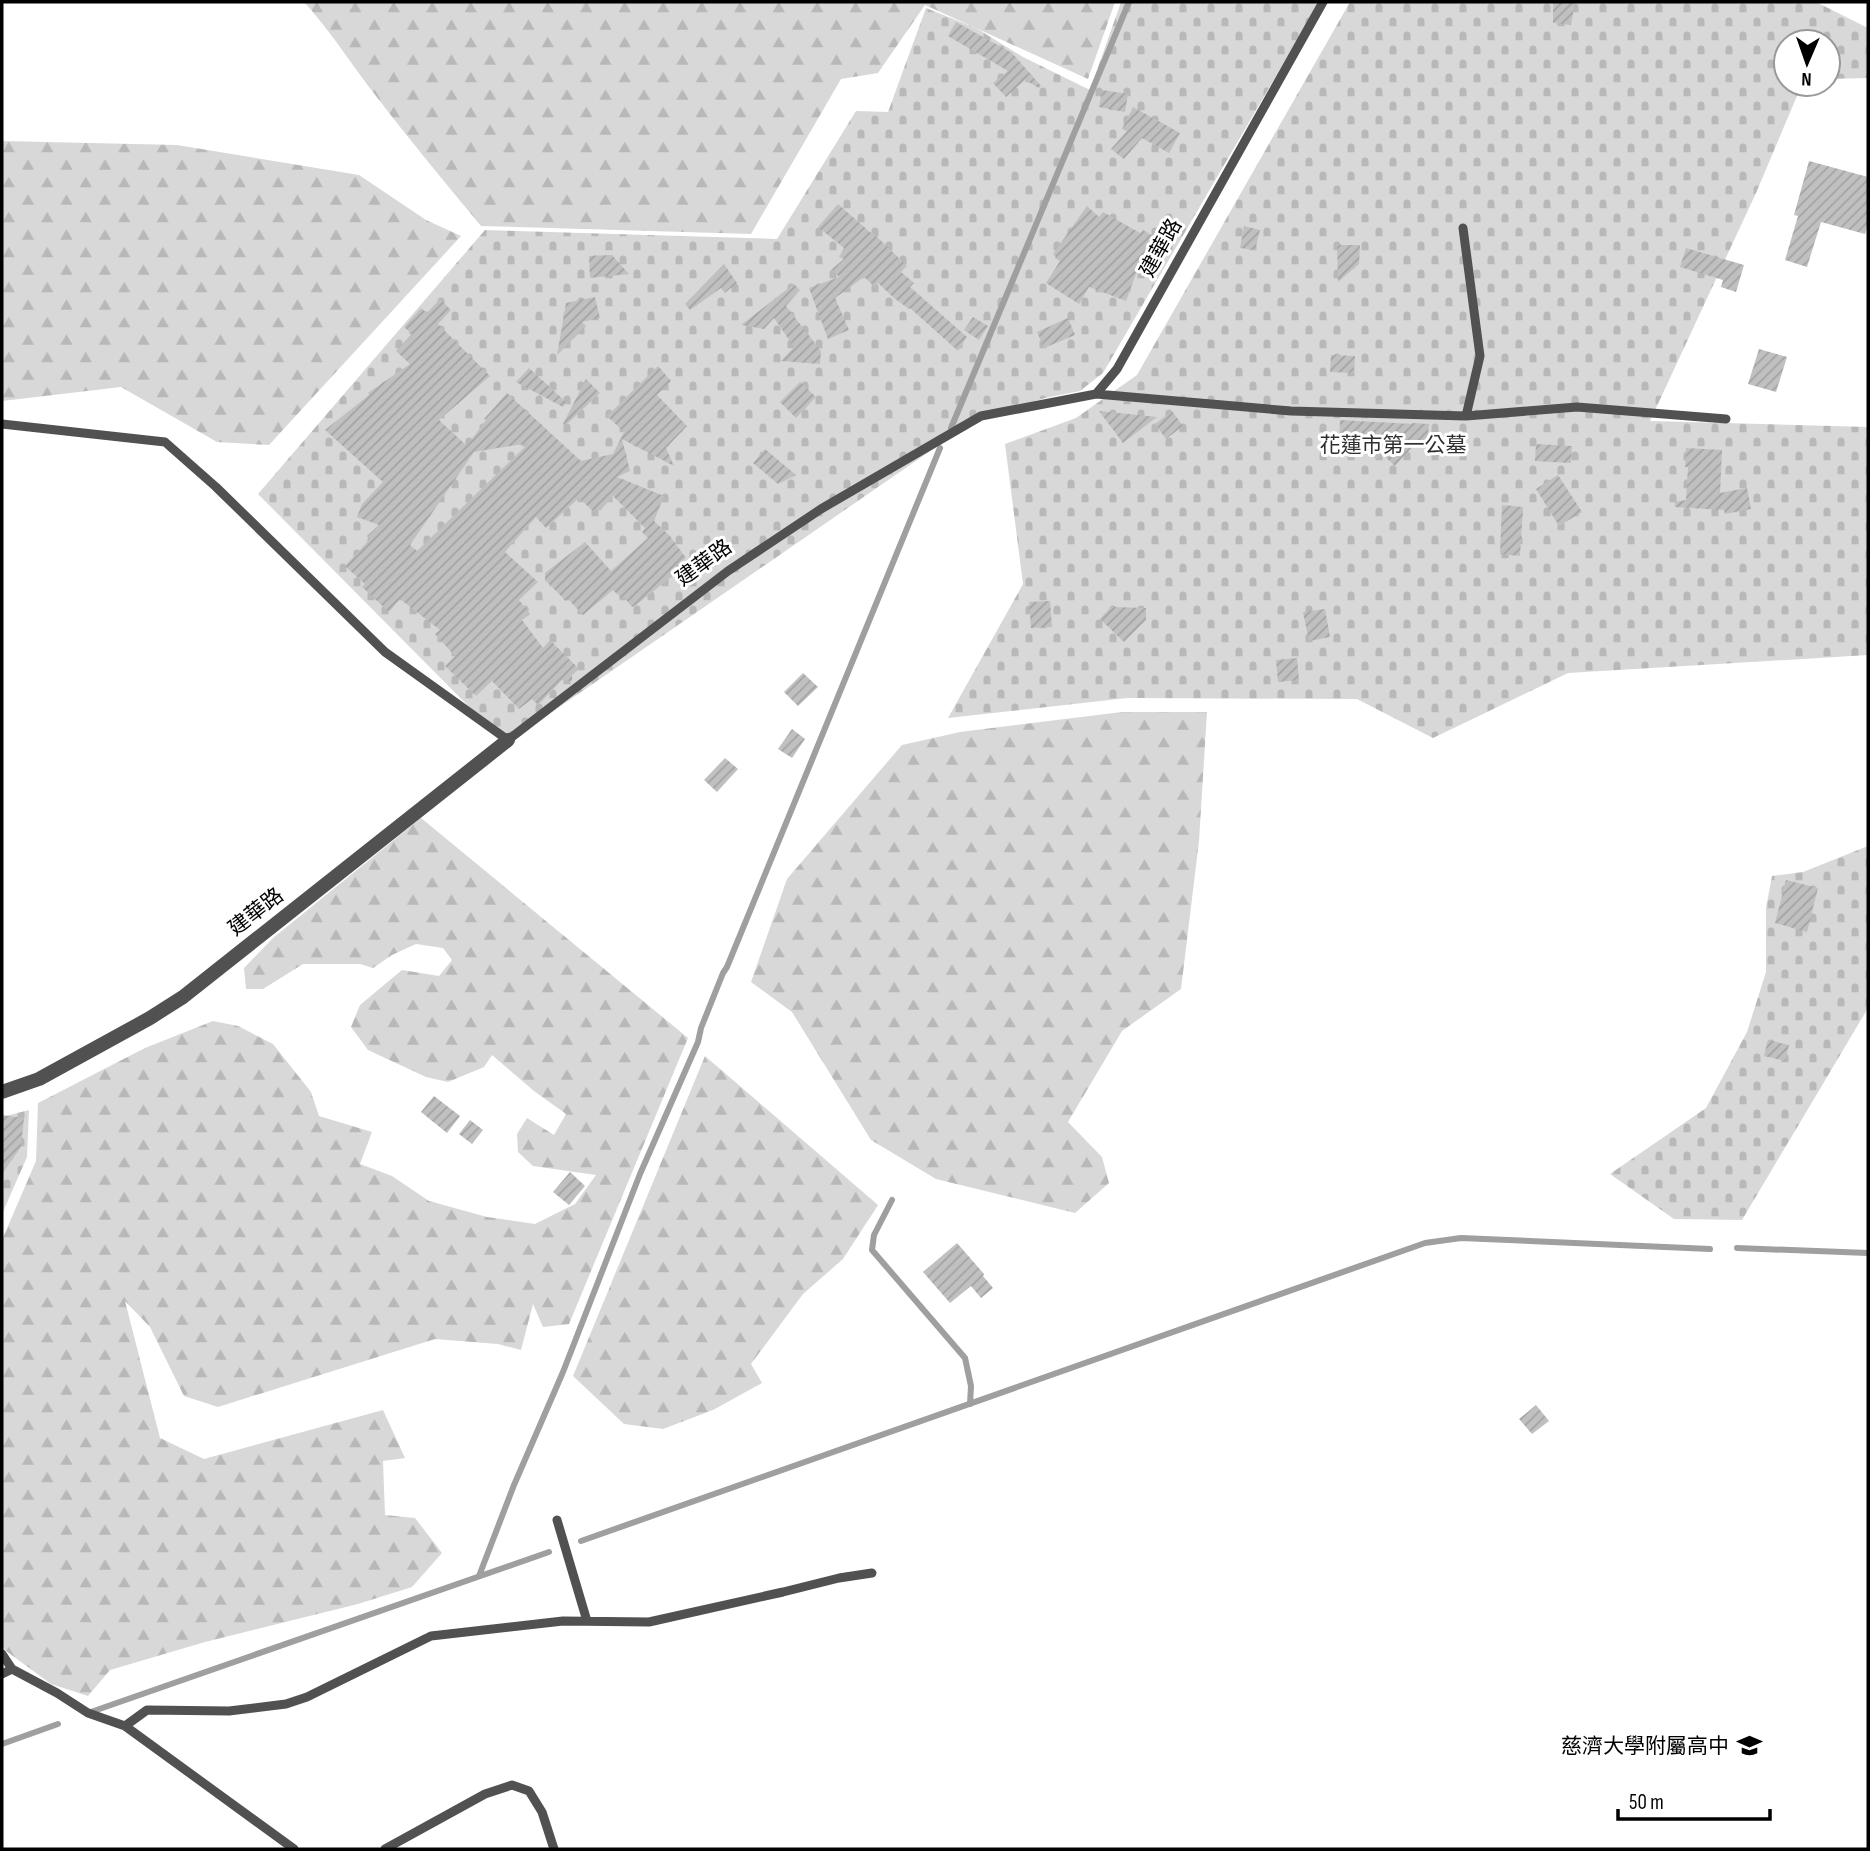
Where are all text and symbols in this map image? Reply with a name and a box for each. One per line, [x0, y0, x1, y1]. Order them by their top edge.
north arrow [1772, 28, 1842, 98]
text: N [1801, 67, 1812, 90]
street label: 建華路 [1135, 214, 1187, 282]
park label: 花蓮市第一公墓 [1320, 433, 1467, 458]
street label: 建華路 [671, 534, 737, 592]
street label: 建華路 [223, 883, 289, 941]
school or university icon: 慈濟大學附屬高中 [1735, 1732, 1763, 1760]
place label: 慈濟大學附屬高中 [1561, 1734, 1729, 1759]
scale bar [1618, 1778, 1770, 1822]
text: 50 m [1629, 1790, 1664, 1815]

